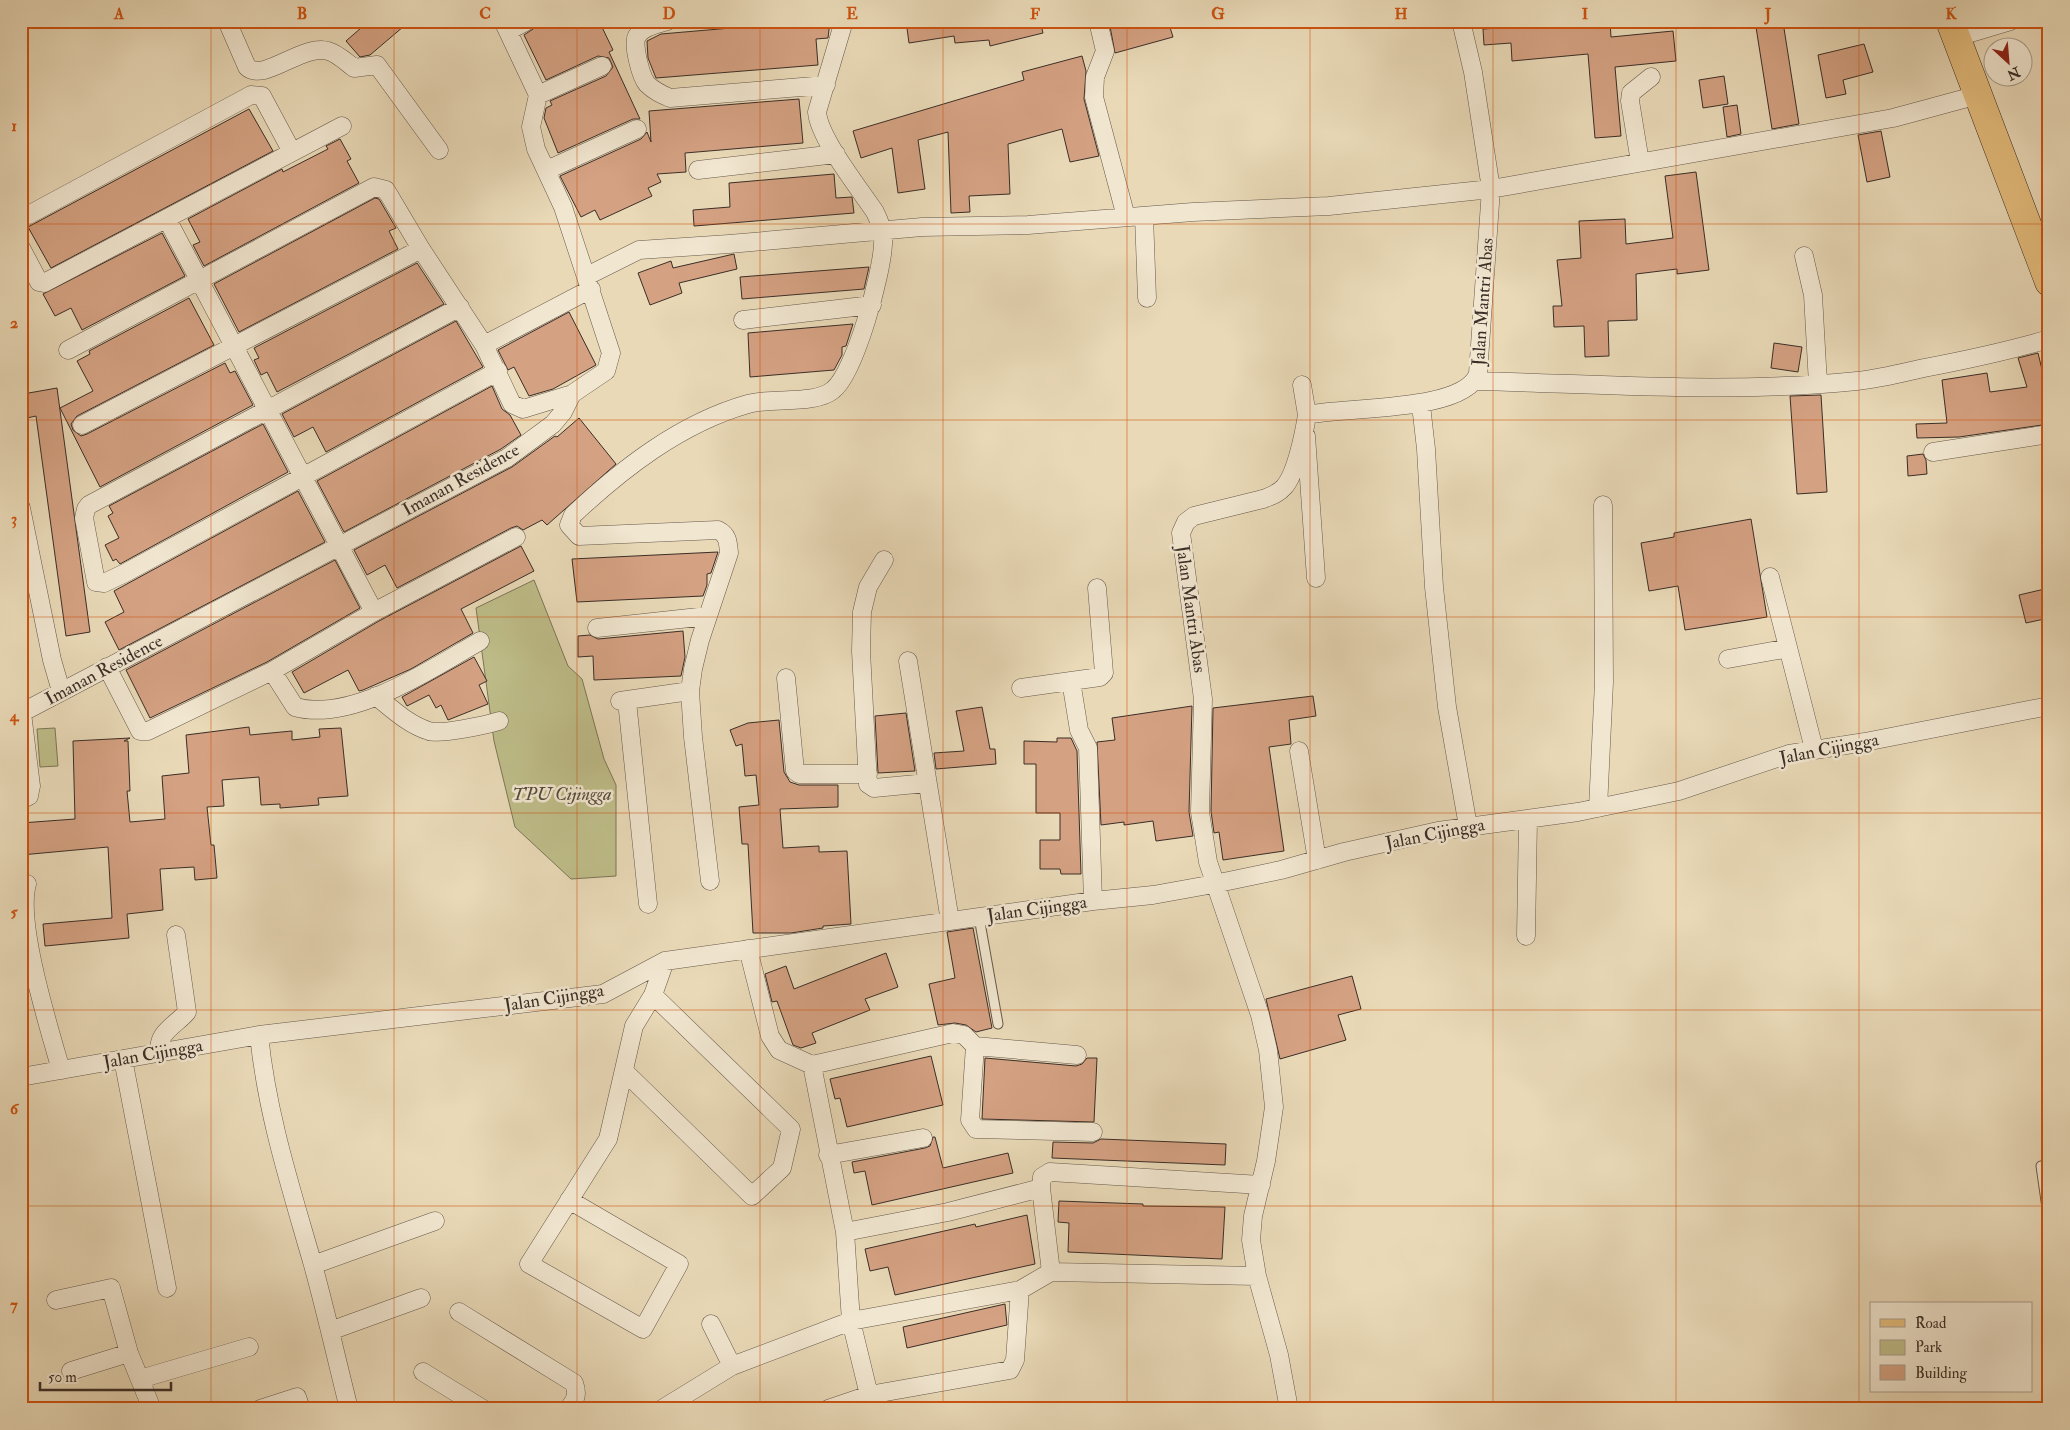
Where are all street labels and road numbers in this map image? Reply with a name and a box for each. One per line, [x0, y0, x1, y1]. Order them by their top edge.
street label: Jalan Mantri Abas [1467, 237, 1499, 368]
street label: Imanan Residence [399, 438, 524, 522]
street label: Jalan Mantri Abas [1171, 543, 1211, 674]
street label: Imanan Residence [41, 629, 167, 711]
street label: Jalan Cijingga [1776, 728, 1881, 770]
street label: Jalan Cijingga [1382, 813, 1487, 855]
street label: Jalan Cijingga [985, 891, 1089, 928]
street label: Jalan Cijingga [502, 979, 606, 1017]
street label: Jalan Cijingga [101, 1034, 205, 1074]

